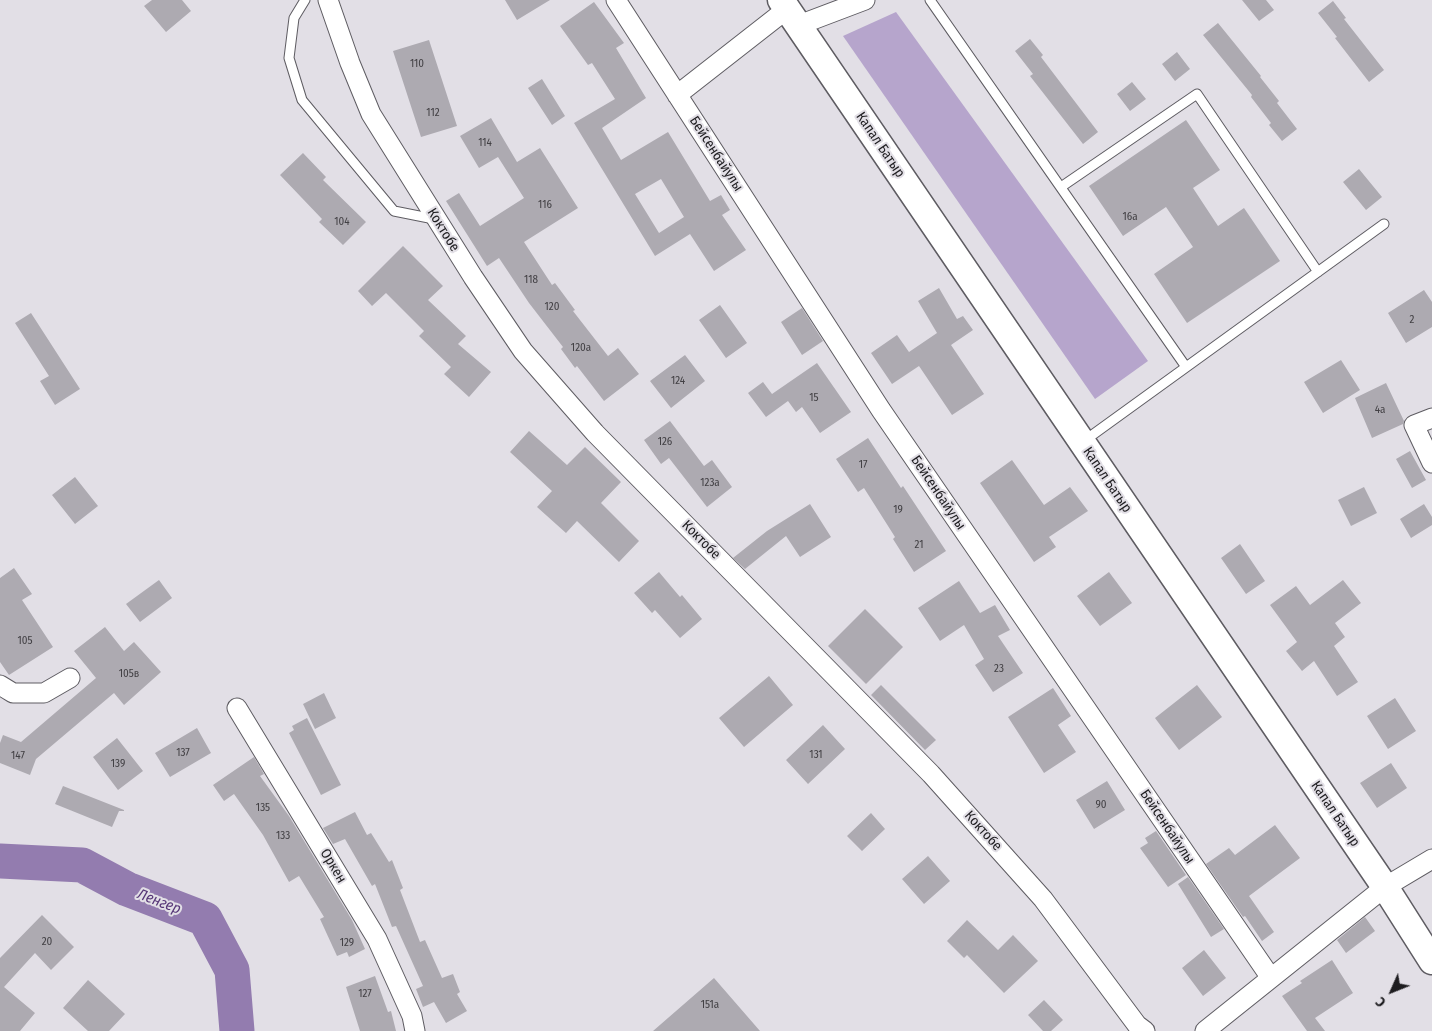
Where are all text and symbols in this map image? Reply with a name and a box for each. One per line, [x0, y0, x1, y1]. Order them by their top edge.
house number: 110 [410, 57, 424, 71]
house number: 112 [426, 106, 440, 120]
street label: Капал Батыр [852, 109, 908, 181]
street label: Бейсенбайулы [686, 113, 746, 195]
house number: 114 [478, 136, 492, 150]
house number: 116 [538, 198, 552, 212]
street label: Коктобе [423, 205, 463, 255]
house number: 16а [1122, 210, 1138, 224]
house number: 104 [334, 215, 350, 229]
house number: 118 [524, 273, 538, 287]
house number: 120 [545, 300, 559, 314]
house number: 2 [1410, 313, 1414, 327]
house number: 120а [571, 341, 591, 355]
house number: 124 [671, 374, 685, 388]
house number: 15 [809, 391, 819, 405]
house number: 4а [1375, 403, 1385, 417]
house number: 126 [658, 435, 672, 449]
street label: Капал Батыр [1079, 444, 1135, 516]
street label: Бейсенбайулы [907, 453, 969, 533]
house number: 17 [859, 458, 867, 472]
house number: 123а [700, 476, 720, 490]
house number: 19 [893, 503, 903, 517]
street label: Коктобе [678, 517, 724, 563]
house number: 21 [915, 538, 923, 552]
house number: 105 [17, 634, 33, 648]
house number: 23 [994, 662, 1004, 676]
house number: 105в [119, 667, 139, 681]
house number: 137 [176, 746, 190, 760]
house number: 131 [809, 748, 823, 762]
house number: 147 [11, 749, 25, 763]
house number: 139 [111, 757, 125, 771]
street label: Капал Батыр [1307, 778, 1363, 850]
street label: Бейсенбайулы [1136, 787, 1198, 867]
house number: 90 [1095, 798, 1107, 812]
house number: 135 [256, 801, 270, 815]
street label: Коктобе [961, 808, 1005, 854]
house number: 133 [276, 829, 290, 843]
street label: Оркен [316, 846, 350, 886]
water label: Ленгер [135, 886, 183, 918]
house number: 20 [42, 935, 52, 949]
house number: 129 [340, 936, 354, 950]
north arrow [1367, 966, 1417, 1016]
house number: 127 [358, 987, 372, 1001]
text: С [1372, 993, 1390, 1010]
house number: 151а [701, 998, 719, 1012]

